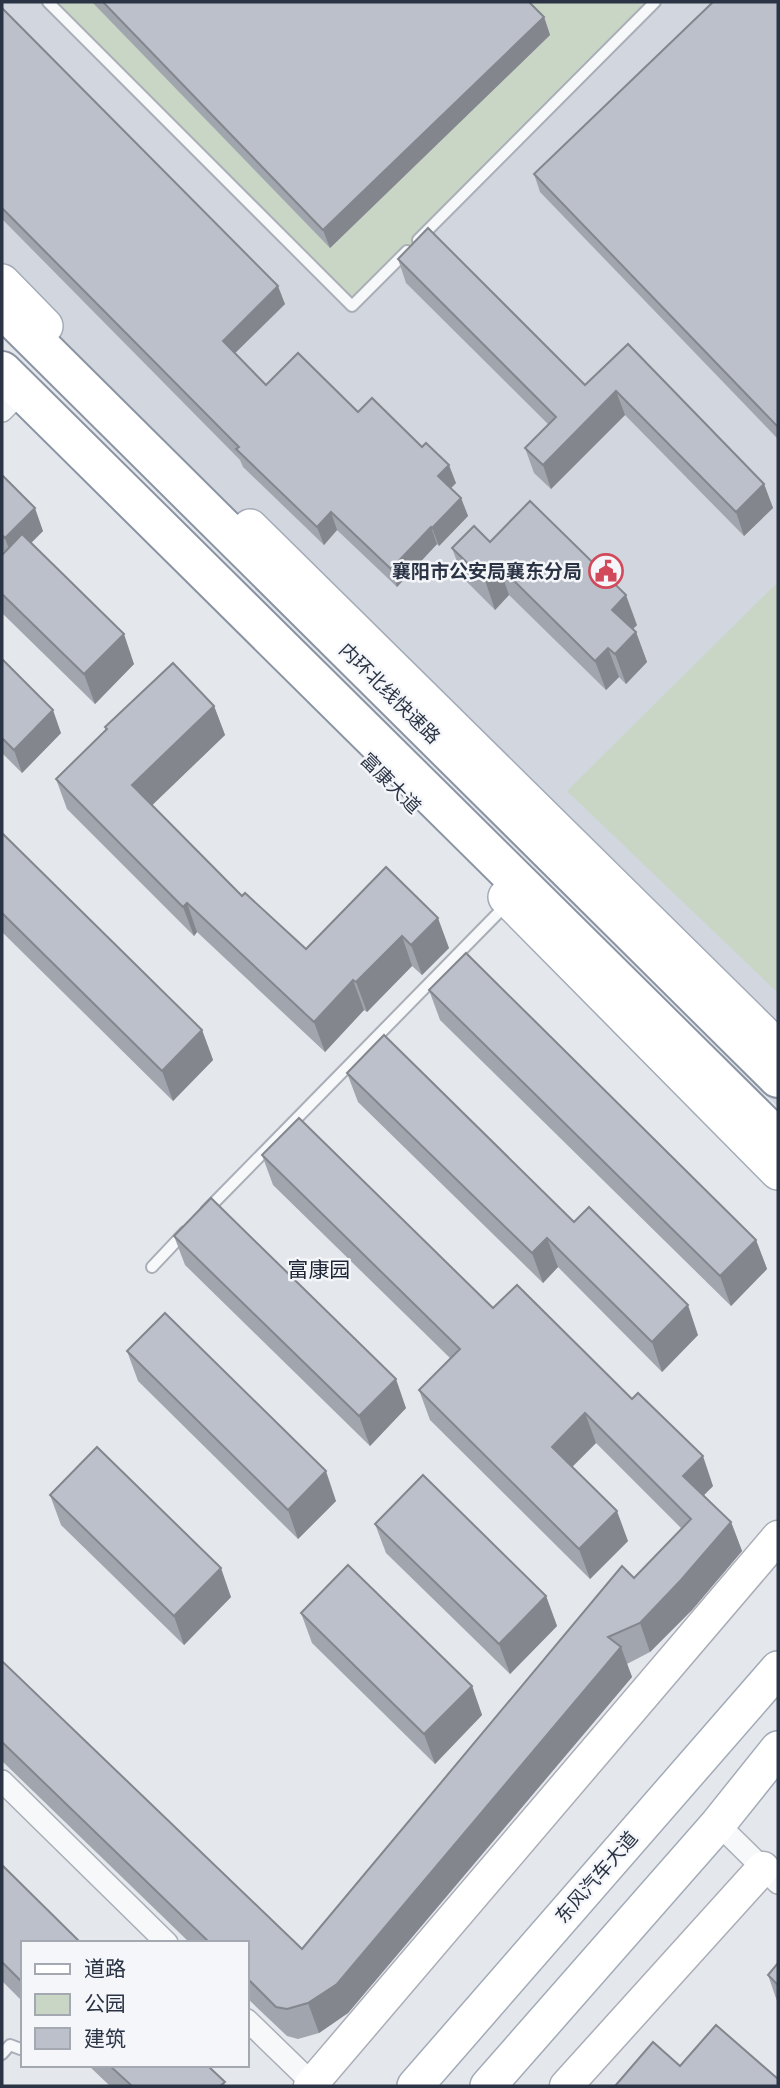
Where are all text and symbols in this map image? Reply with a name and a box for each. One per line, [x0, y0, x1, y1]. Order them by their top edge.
public building icon: 襄阳市公安局襄东分局 [587, 552, 625, 590]
place label: 襄阳市公安局襄东分局 [392, 560, 582, 582]
street label: 内环北线快速路 [335, 638, 445, 748]
street label: 富康大道 [356, 748, 426, 818]
district label: 富康园 [288, 1257, 351, 1282]
street label: 东风汽车大道 [550, 1827, 642, 1927]
legend [21, 1941, 248, 2067]
text: 道路 [84, 1956, 126, 1981]
text: 公园 [84, 1991, 126, 2016]
text: 建筑 [84, 2026, 126, 2051]

